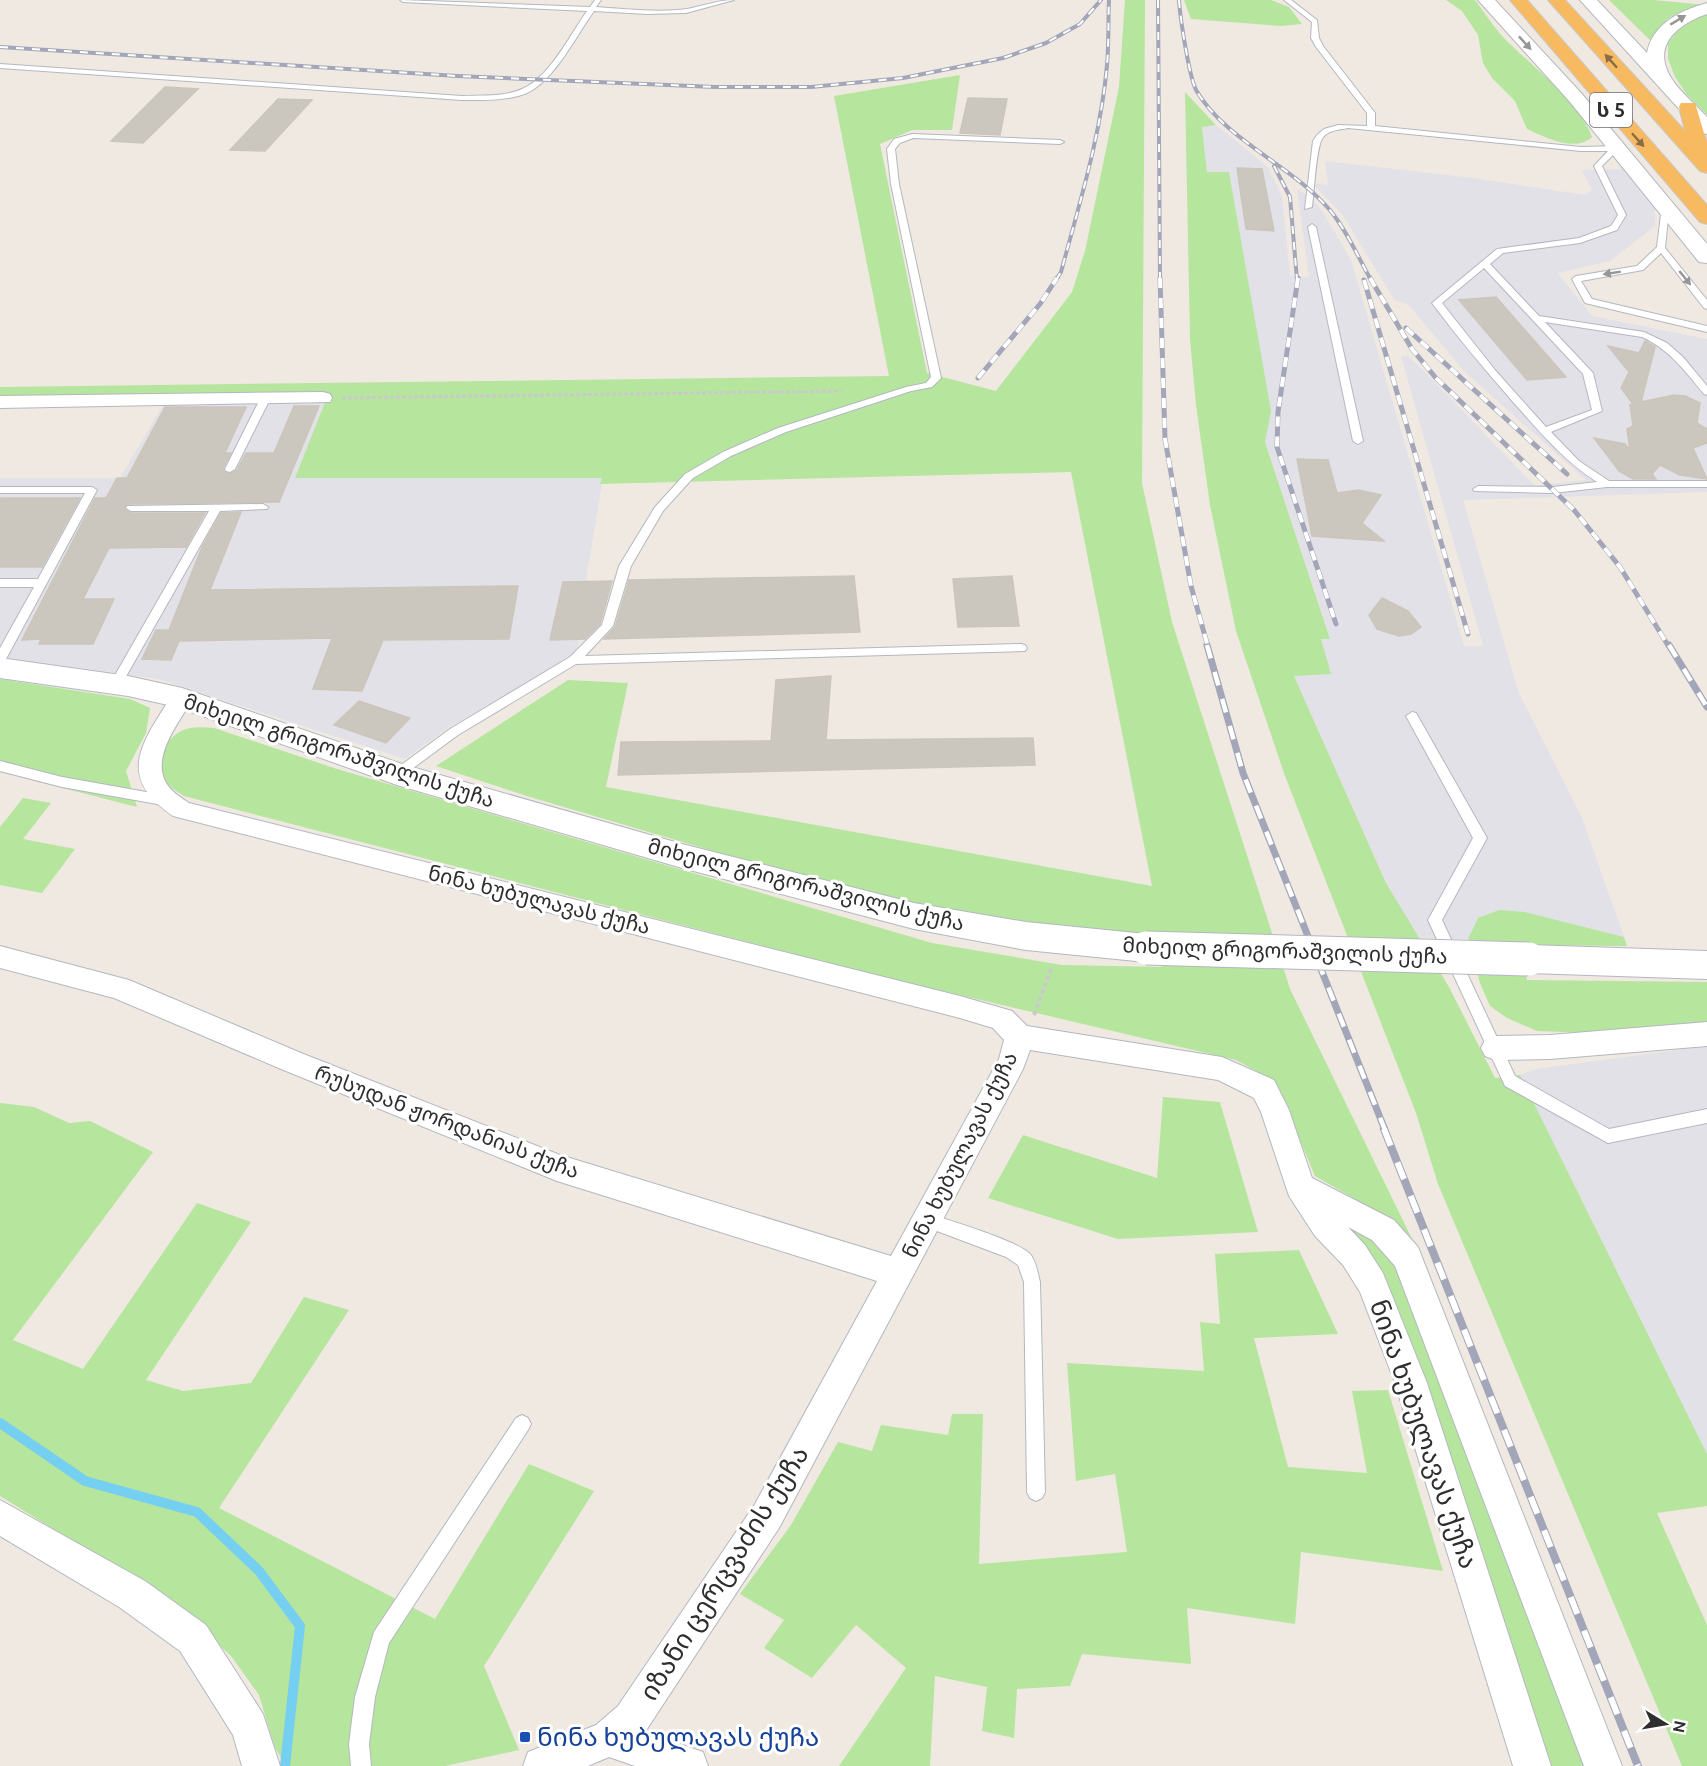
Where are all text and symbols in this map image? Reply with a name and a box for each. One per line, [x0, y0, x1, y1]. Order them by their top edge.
one-way arrow [1670, 15, 1686, 26]
one-way arrow [1518, 36, 1532, 51]
one-way arrow [1604, 54, 1618, 69]
road number: ს 5 [1590, 93, 1632, 127]
one-way arrow [1631, 132, 1644, 147]
one-way arrow [1602, 269, 1621, 278]
one-way arrow [1678, 270, 1691, 286]
street label: მიხეილ გრიგორაშვილის ქუჩა [180, 688, 498, 814]
street label: მიხეილ გრიგორაშვილის ქუჩა [645, 833, 967, 937]
street label: ნინა ხუბულავას ქუჩა [425, 860, 653, 940]
street label: მიხეილ გრიგორაშვილის ქუჩა [1122, 932, 1448, 970]
street label: ნინა ხუბულავას ქუჩა [897, 1048, 1023, 1262]
street label: რუსუდან ჟორდანიას ქუჩა [311, 1059, 583, 1185]
street label: ნინა ხუბულავას ქუჩა [1363, 1296, 1484, 1573]
street label: იზანი ცერცვაძის ქუჩა [633, 1440, 815, 1706]
north arrow [1635, 1694, 1695, 1754]
text: N [1670, 1719, 1690, 1734]
place label: ნინა ხუბულავას ქუჩა [537, 1722, 819, 1753]
marker: ნინა ხუბულავას ქუჩა [518, 1730, 532, 1744]

